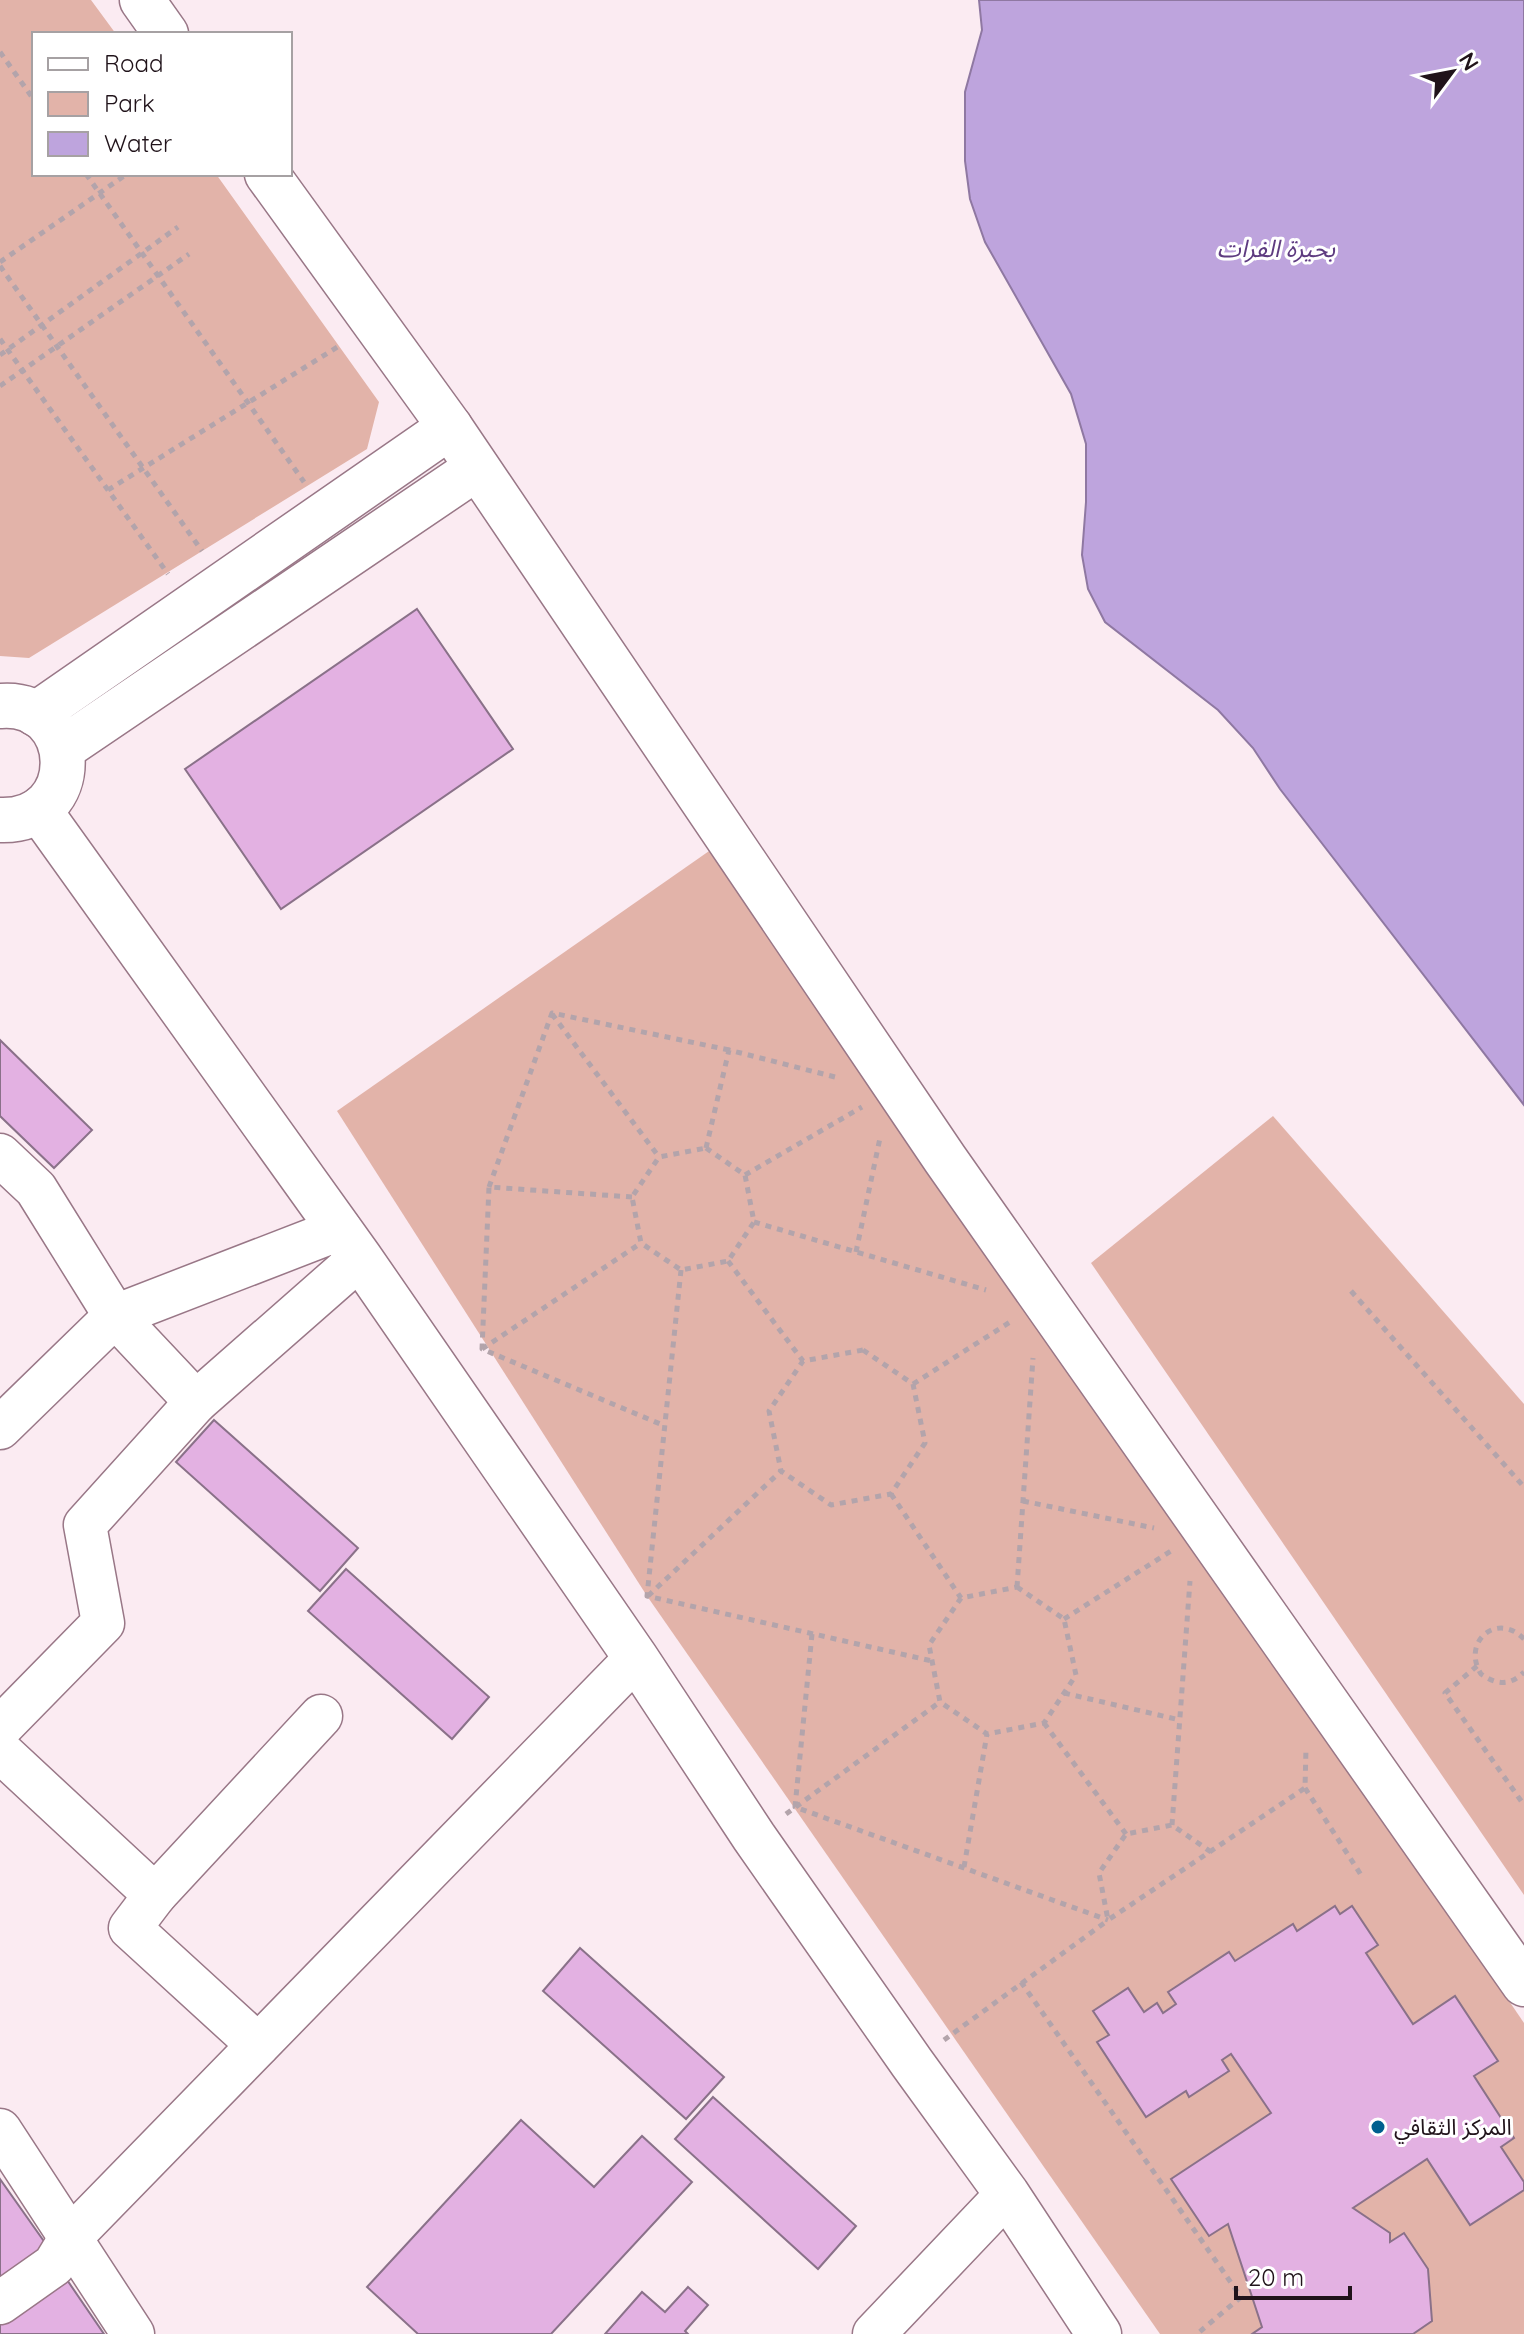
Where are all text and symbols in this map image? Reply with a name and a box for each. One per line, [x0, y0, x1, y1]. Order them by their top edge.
legend [32, 32, 292, 176]
north arrow [1412, 32, 1492, 112]
text: N [1453, 47, 1485, 76]
text: Road [104, 48, 164, 78]
text: Park [104, 88, 155, 118]
text: Water [104, 128, 172, 158]
water label: بحيرة الفرات [1217, 233, 1335, 263]
place label: المركز الثقافي [1394, 2113, 1512, 2144]
marker: المركز الثقافي [1369, 2118, 1387, 2136]
scale bar [1236, 2250, 1350, 2300]
text: 20 m [1248, 2262, 1304, 2292]

